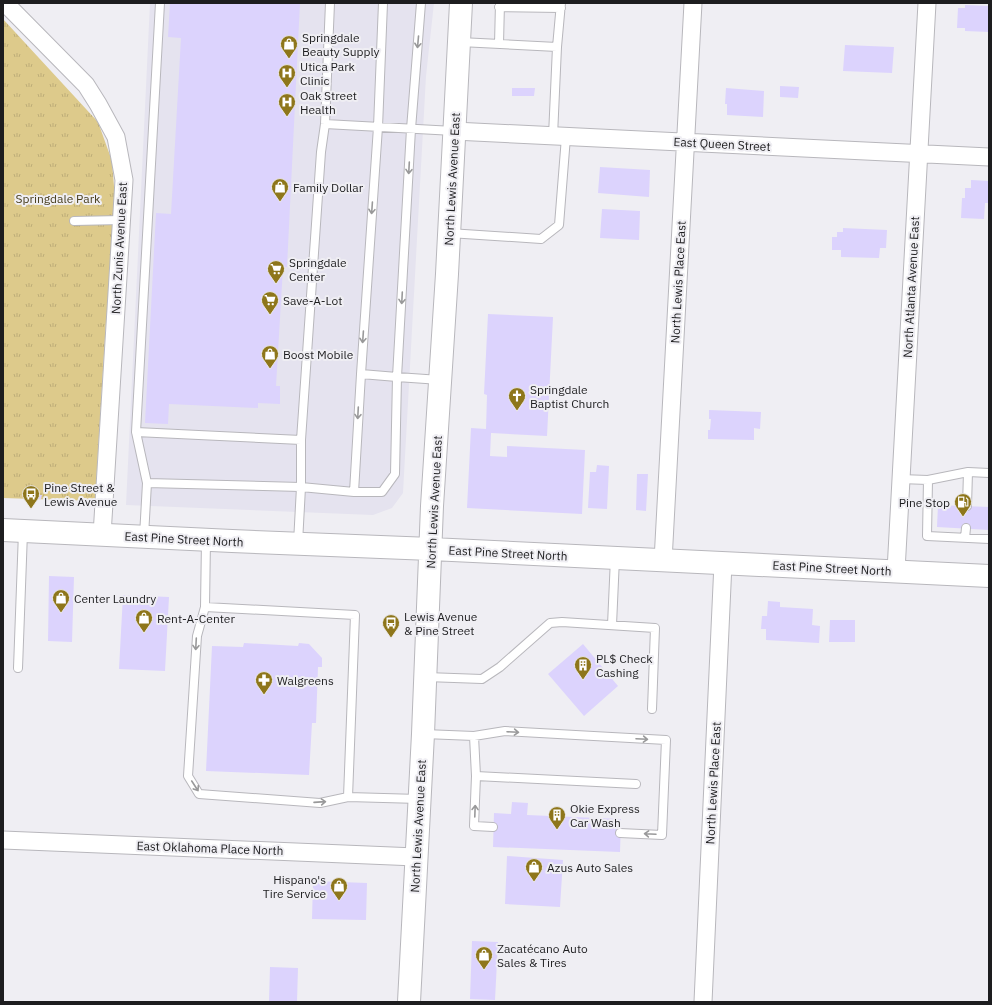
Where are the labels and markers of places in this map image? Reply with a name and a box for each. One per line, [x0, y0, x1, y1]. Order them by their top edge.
place label: Springdale Beauty Supply [302, 30, 380, 59]
shop icon: Springdale Beauty Supply [279, 34, 299, 59]
place label: Utica Park Clinic [300, 59, 356, 88]
hospital icon: Utica Park Clinic [277, 63, 297, 88]
place label: Oak Street Health [300, 88, 357, 117]
hospital icon: Oak Street Health [277, 92, 297, 117]
shop icon: Family Dollar [270, 177, 290, 202]
place label: Family Dollar [293, 180, 364, 195]
place label: Springdale Center [289, 255, 347, 284]
supermarket icon: Springdale Center [266, 259, 286, 284]
supermarket icon: Save-A-Lot [260, 290, 280, 315]
place label: Save-A-Lot [283, 293, 342, 308]
shop icon: Boost Mobile [260, 344, 280, 369]
place label: Boost Mobile [283, 347, 354, 362]
place label: Springdale Baptist Church [530, 382, 609, 411]
church icon: Springdale Baptist Church [507, 386, 527, 411]
place label: Pine Street & Lewis Avenue [44, 480, 118, 509]
bus stop icon: Pine Street & Lewis Avenue [21, 484, 41, 509]
fuel station icon: Pine Stop [953, 492, 973, 517]
place label: Pine Stop [899, 495, 950, 510]
shop icon: Center Laundry [51, 588, 71, 613]
place label: Center Laundry [74, 591, 156, 606]
shop icon: Rent-A-Center [134, 608, 154, 633]
place label: Lewis Avenue & Pine Street [404, 609, 478, 638]
place label: Rent-A-Center [157, 611, 235, 626]
bus stop icon: Lewis Avenue & Pine Street [381, 613, 401, 638]
place label: PL$ Check Cashing [596, 651, 653, 680]
building icon: PL$ Check Cashing [573, 655, 593, 680]
pharmacy icon: Walgreens [254, 670, 274, 695]
place label: Walgreens [277, 673, 334, 688]
place label: Okie Express Car Wash [570, 801, 640, 830]
building icon: Okie Express Car Wash [547, 805, 567, 830]
shop icon: Azus Auto Sales [524, 857, 544, 882]
place label: Azus Auto Sales [547, 860, 633, 875]
place label: Hispano's Tire Service [263, 872, 326, 901]
shop icon: Hispano's Tire Service [329, 876, 349, 901]
place label: Zacatécano Auto Sales & Tires [497, 941, 588, 970]
shop icon: Zacatécano Auto Sales & Tires [474, 945, 494, 970]

